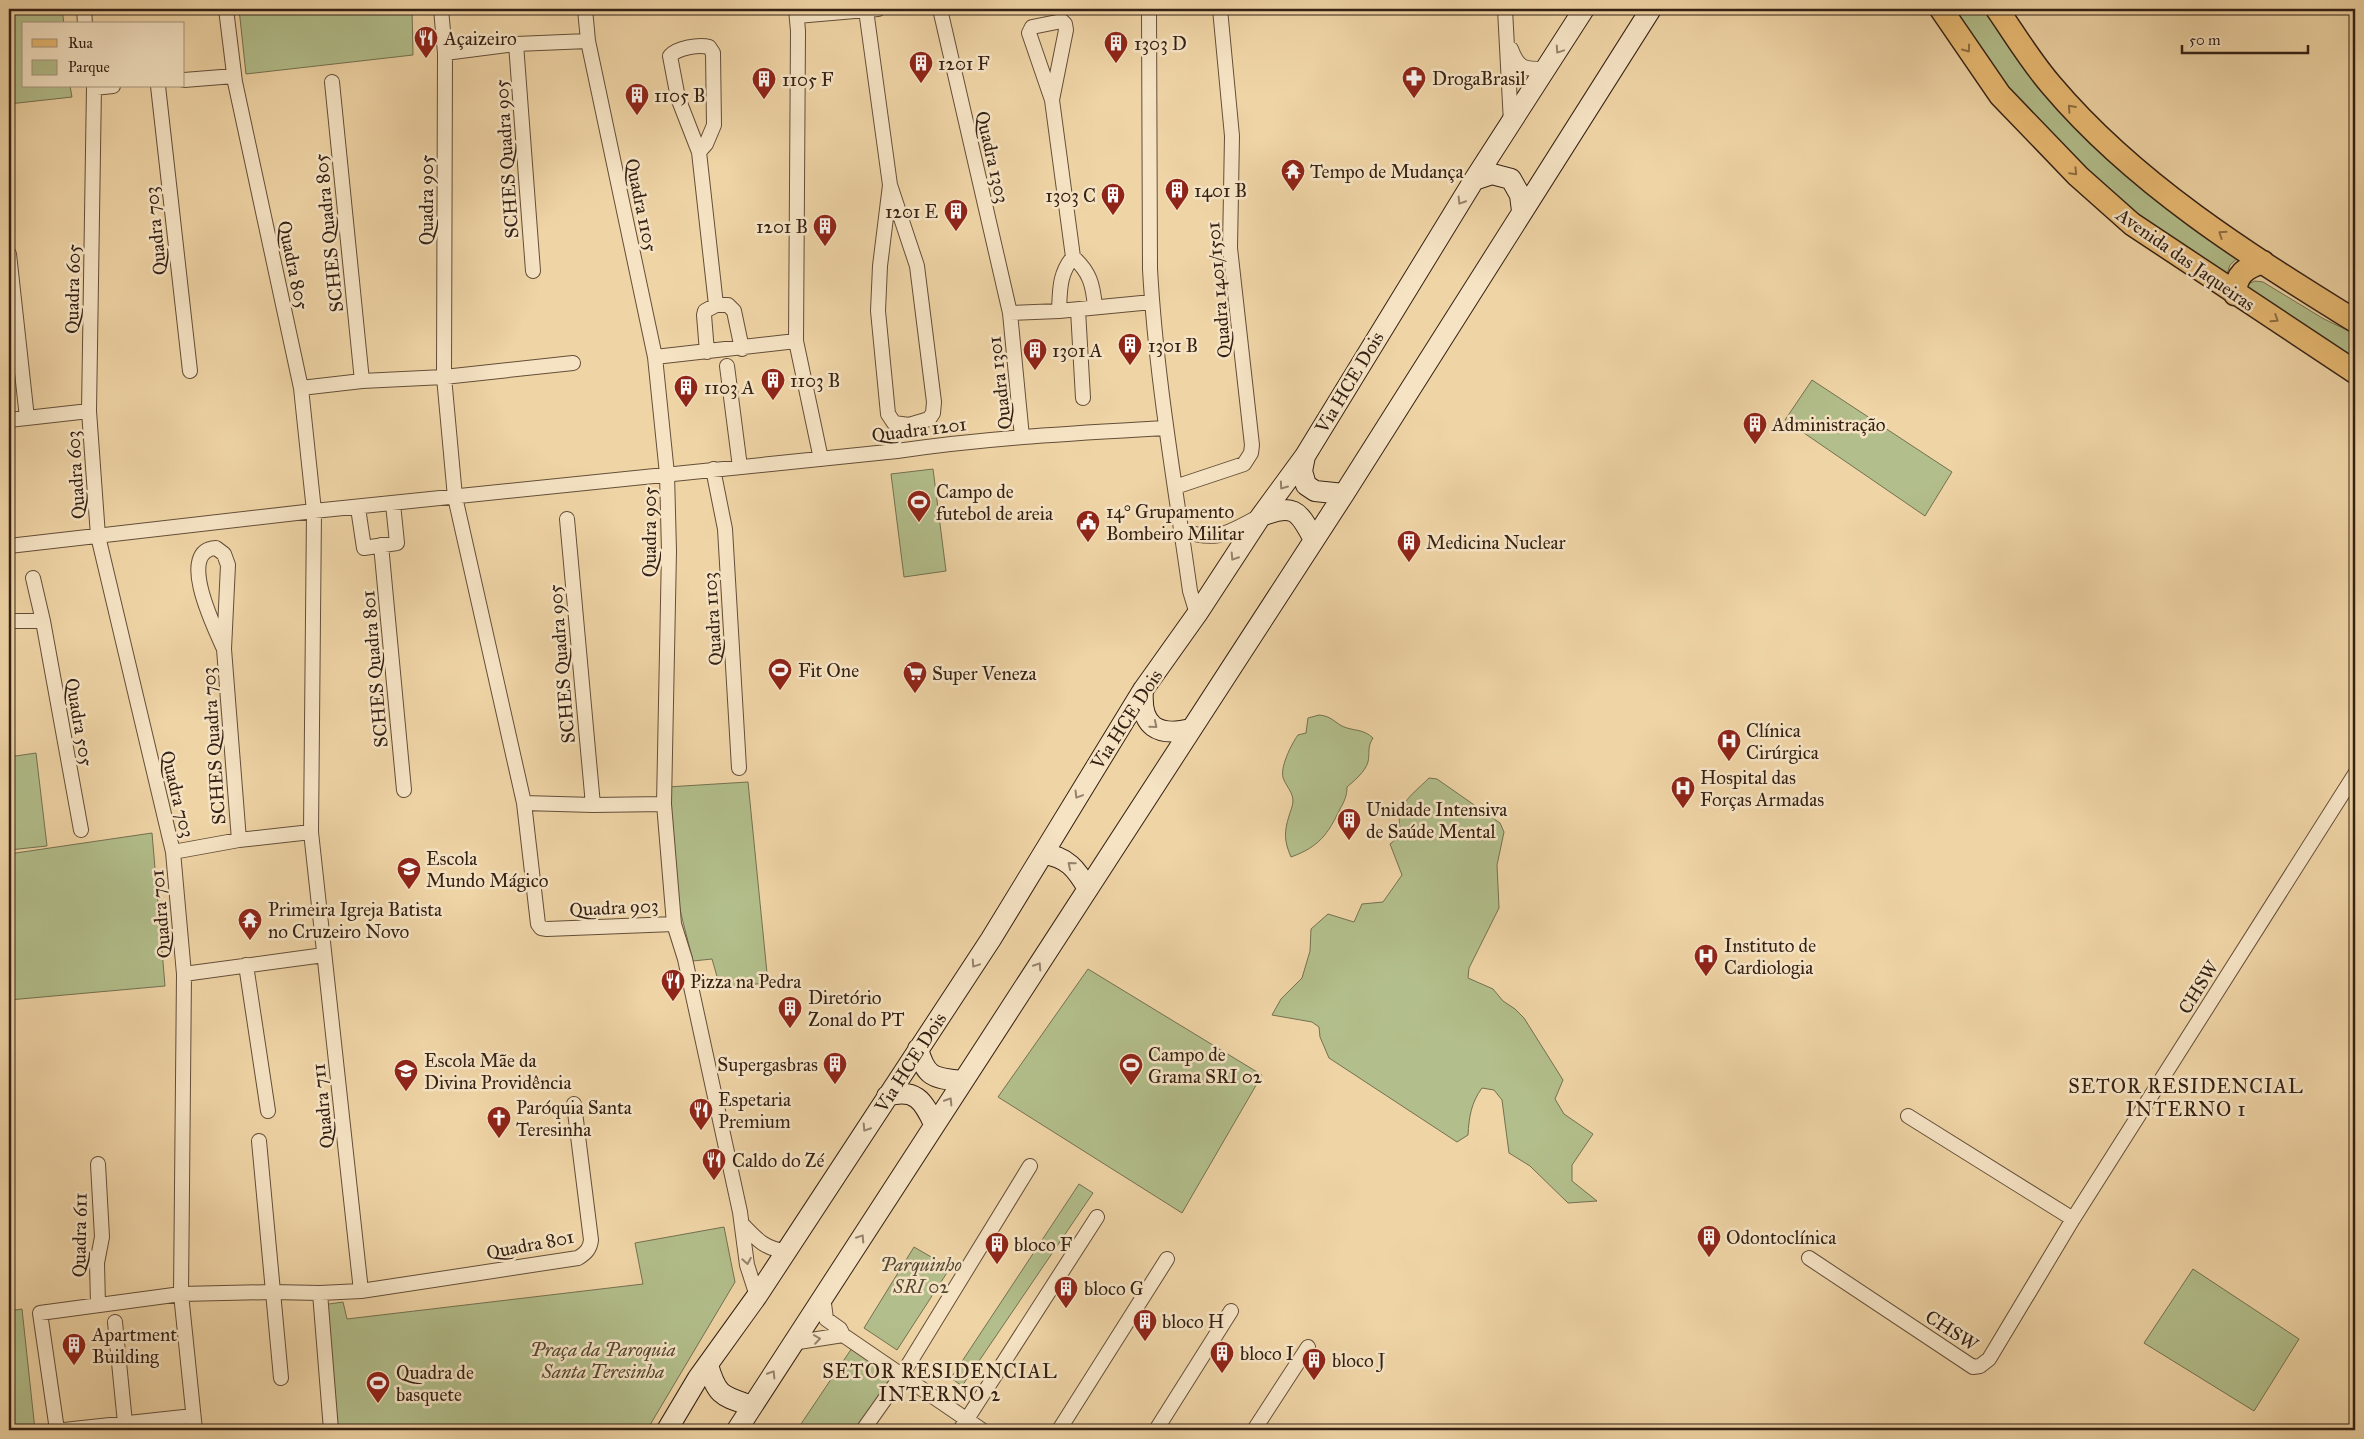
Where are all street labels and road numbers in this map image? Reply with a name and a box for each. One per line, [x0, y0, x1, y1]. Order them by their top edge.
street label: SCHES Quadra 905 [489, 78, 524, 239]
street label: Quadra 1303 [971, 109, 1014, 206]
street label: SCHES Quadra 805 [309, 152, 348, 313]
street label: Quadra 905 [415, 155, 438, 245]
street label: Quadra 1105 [620, 156, 663, 254]
street label: Quadra 703 [139, 185, 172, 276]
street label: Avenida das Jaqueiras [2110, 202, 2260, 317]
street label: Quadra 805 [273, 219, 314, 312]
street label: Quadra 1401/1501 [1201, 221, 1236, 359]
street label: Quadra 605 [60, 244, 85, 334]
street label: Via HCE Dois [1310, 327, 1389, 438]
street label: Quadra 1301 [982, 335, 1017, 431]
street label: Quadra 1201 [870, 412, 968, 447]
street label: Quadra 603 [61, 430, 90, 520]
street label: Quadra 905 [638, 487, 661, 577]
street label: Quadra 1103 [698, 571, 727, 667]
street label: SCHES Quadra 905 [543, 583, 580, 744]
street label: SCHES Quadra 801 [356, 589, 393, 749]
street label: Via HCE Dois [1085, 665, 1167, 774]
street label: SCHES Quadra 703 [197, 666, 230, 826]
street label: Quadra 505 [60, 676, 99, 768]
street label: Quadra 703 [156, 748, 199, 840]
street label: Quadra 701 [145, 869, 176, 959]
street label: Quadra 903 [569, 894, 659, 921]
street label: CHSW [2173, 956, 2224, 1018]
street label: Via HCE Dois [869, 1008, 951, 1117]
street label: Quadra 711 [307, 1062, 338, 1150]
street label: Quadra 611 [67, 1192, 92, 1278]
street label: Quadra 801 [484, 1225, 576, 1264]
street label: CHSW [1921, 1305, 1983, 1356]

